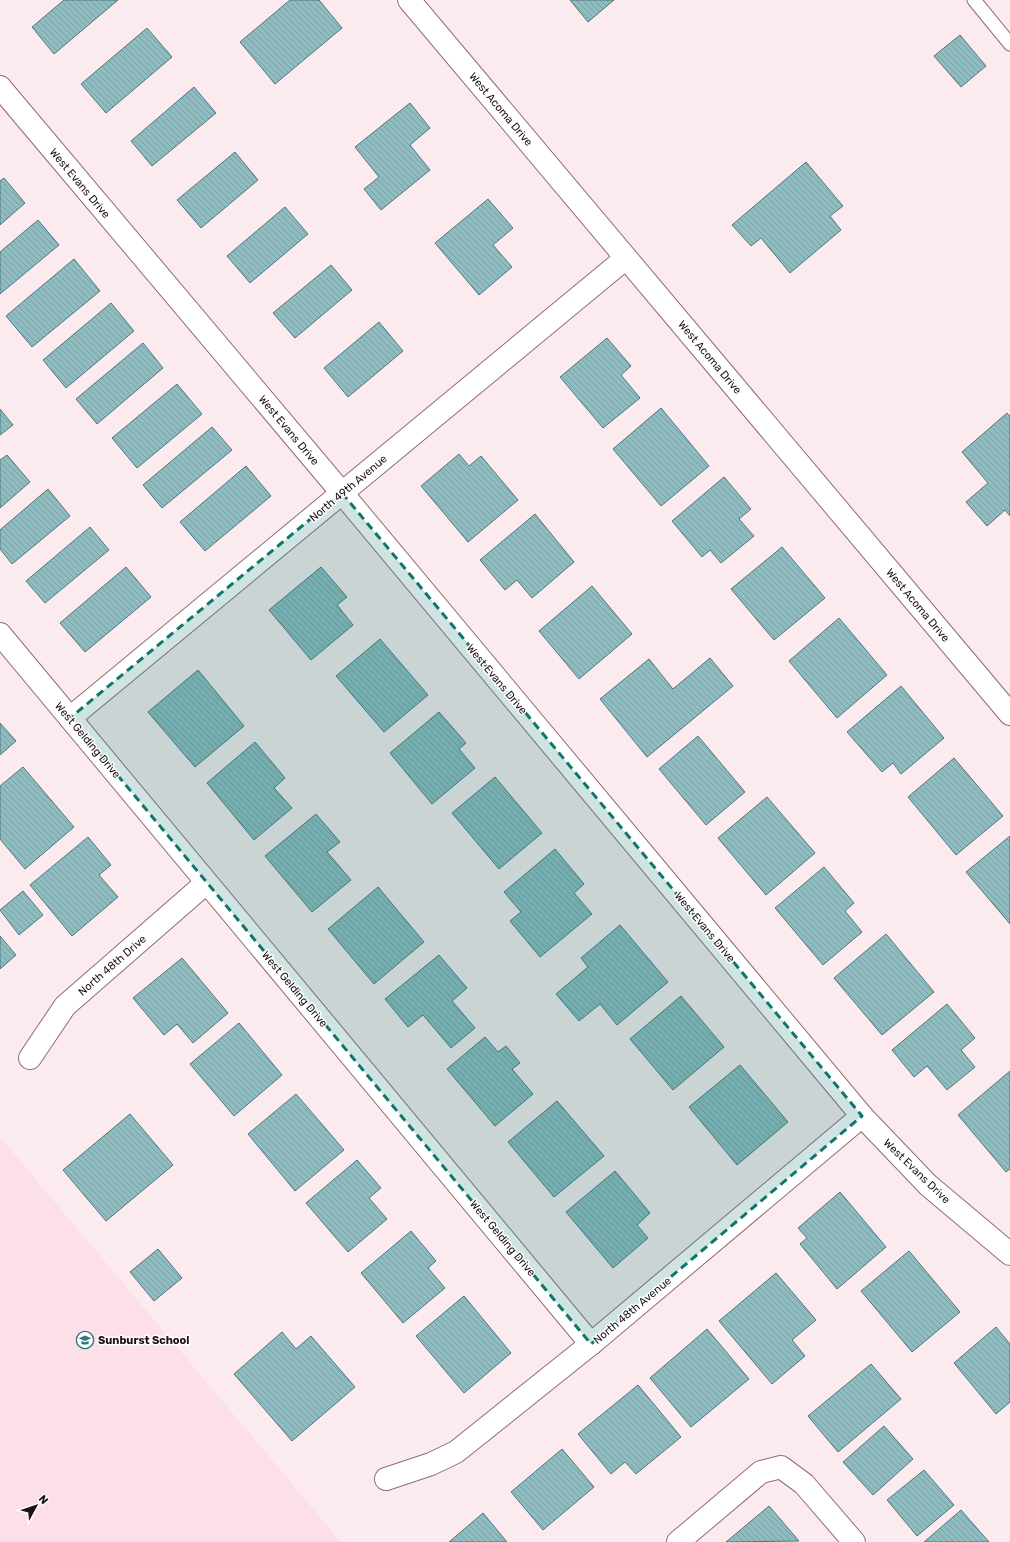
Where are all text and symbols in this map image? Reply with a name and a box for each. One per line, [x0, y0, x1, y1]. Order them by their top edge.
street label: West Acoma Drive [466, 70, 535, 149]
street label: West Evans Drive [47, 146, 113, 221]
street label: West Acoma Drive [675, 318, 744, 397]
street label: West Evans Drive [256, 393, 322, 468]
street label: North 49th Avenue [307, 452, 390, 525]
street label: West Acoma Drive [883, 566, 952, 645]
street label: West Evans Drive [464, 642, 530, 717]
street label: West Gelding Drive [52, 700, 123, 781]
street label: West Evans Drive [672, 890, 738, 965]
street label: North 48th Drive [76, 932, 149, 998]
street label: West Gelding Drive [259, 949, 330, 1030]
street label: West Evans Drive [881, 1136, 953, 1206]
street label: West Gelding Drive [467, 1198, 538, 1279]
street label: North 48th Avenue [591, 1274, 674, 1347]
school or university icon: Sunburst School [75, 1330, 95, 1350]
place label: Sunburst School [98, 1334, 189, 1347]
north arrow [16, 1486, 56, 1526]
text: N [36, 1493, 51, 1507]

